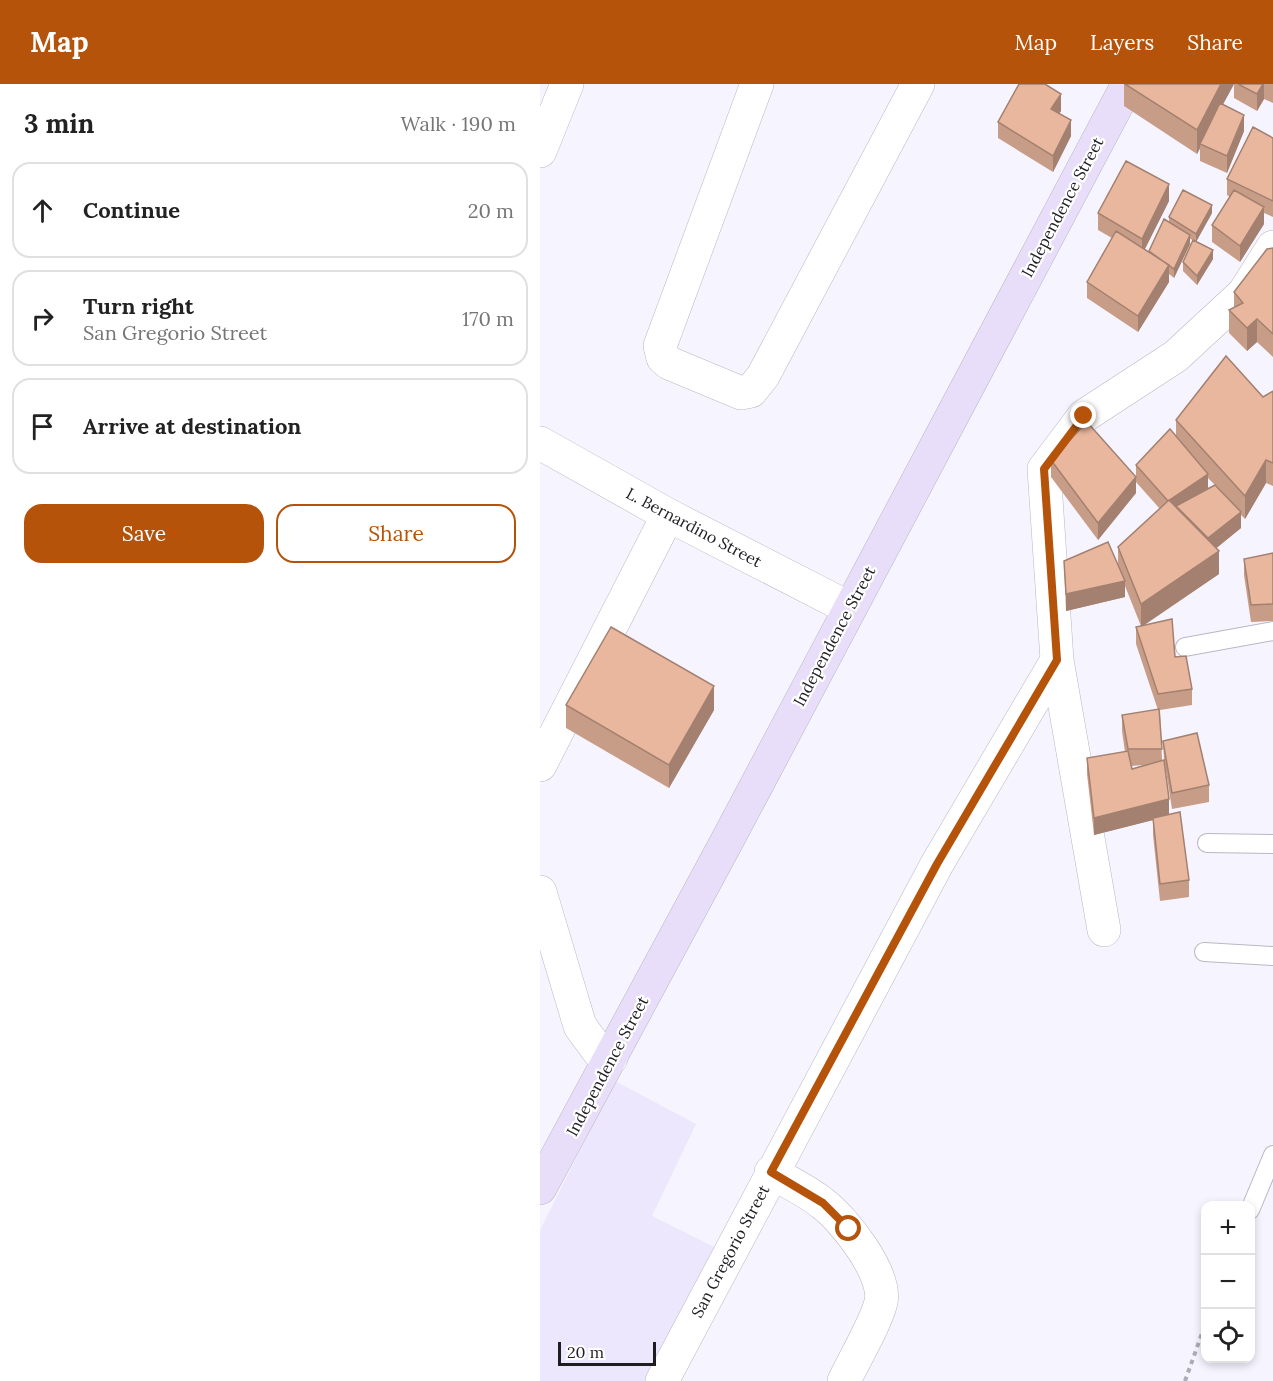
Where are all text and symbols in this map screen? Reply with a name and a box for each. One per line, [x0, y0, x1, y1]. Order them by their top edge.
text: Map [30, 24, 89, 60]
text: Map [1014, 29, 1057, 56]
text: Layers [1090, 29, 1154, 56]
text: Share [1187, 29, 1243, 56]
text: 3 min [24, 107, 94, 140]
text: Walk · 190 m [400, 111, 516, 136]
street label: Independence Street [1017, 133, 1108, 280]
icon: ahead [26, 194, 59, 227]
text: Continue [83, 196, 180, 224]
text: 20 m [468, 198, 514, 223]
text: Turn right [83, 292, 194, 320]
icon: right [26, 302, 59, 335]
text: 170 m [462, 306, 514, 331]
text: San Gregorio Street [83, 320, 267, 345]
route end [1070, 402, 1096, 428]
icon: arrive [26, 410, 59, 443]
text: Arrive at destination [83, 412, 301, 440]
street label: L. Bernardino Street [623, 483, 766, 572]
button: Save [24, 504, 264, 563]
button: Share [276, 504, 516, 563]
street label: Independence Street [789, 562, 880, 709]
street label: Independence Street [562, 992, 653, 1139]
street label: San Gregorio Street [687, 1181, 774, 1321]
map controls [1201, 1201, 1255, 1363]
button: + [1201, 1201, 1255, 1255]
route start [835, 1215, 861, 1241]
button: − [1201, 1255, 1255, 1309]
button: locate [1201, 1309, 1255, 1363]
scale bar [558, 1339, 656, 1366]
text: 20 m [567, 1342, 604, 1362]

